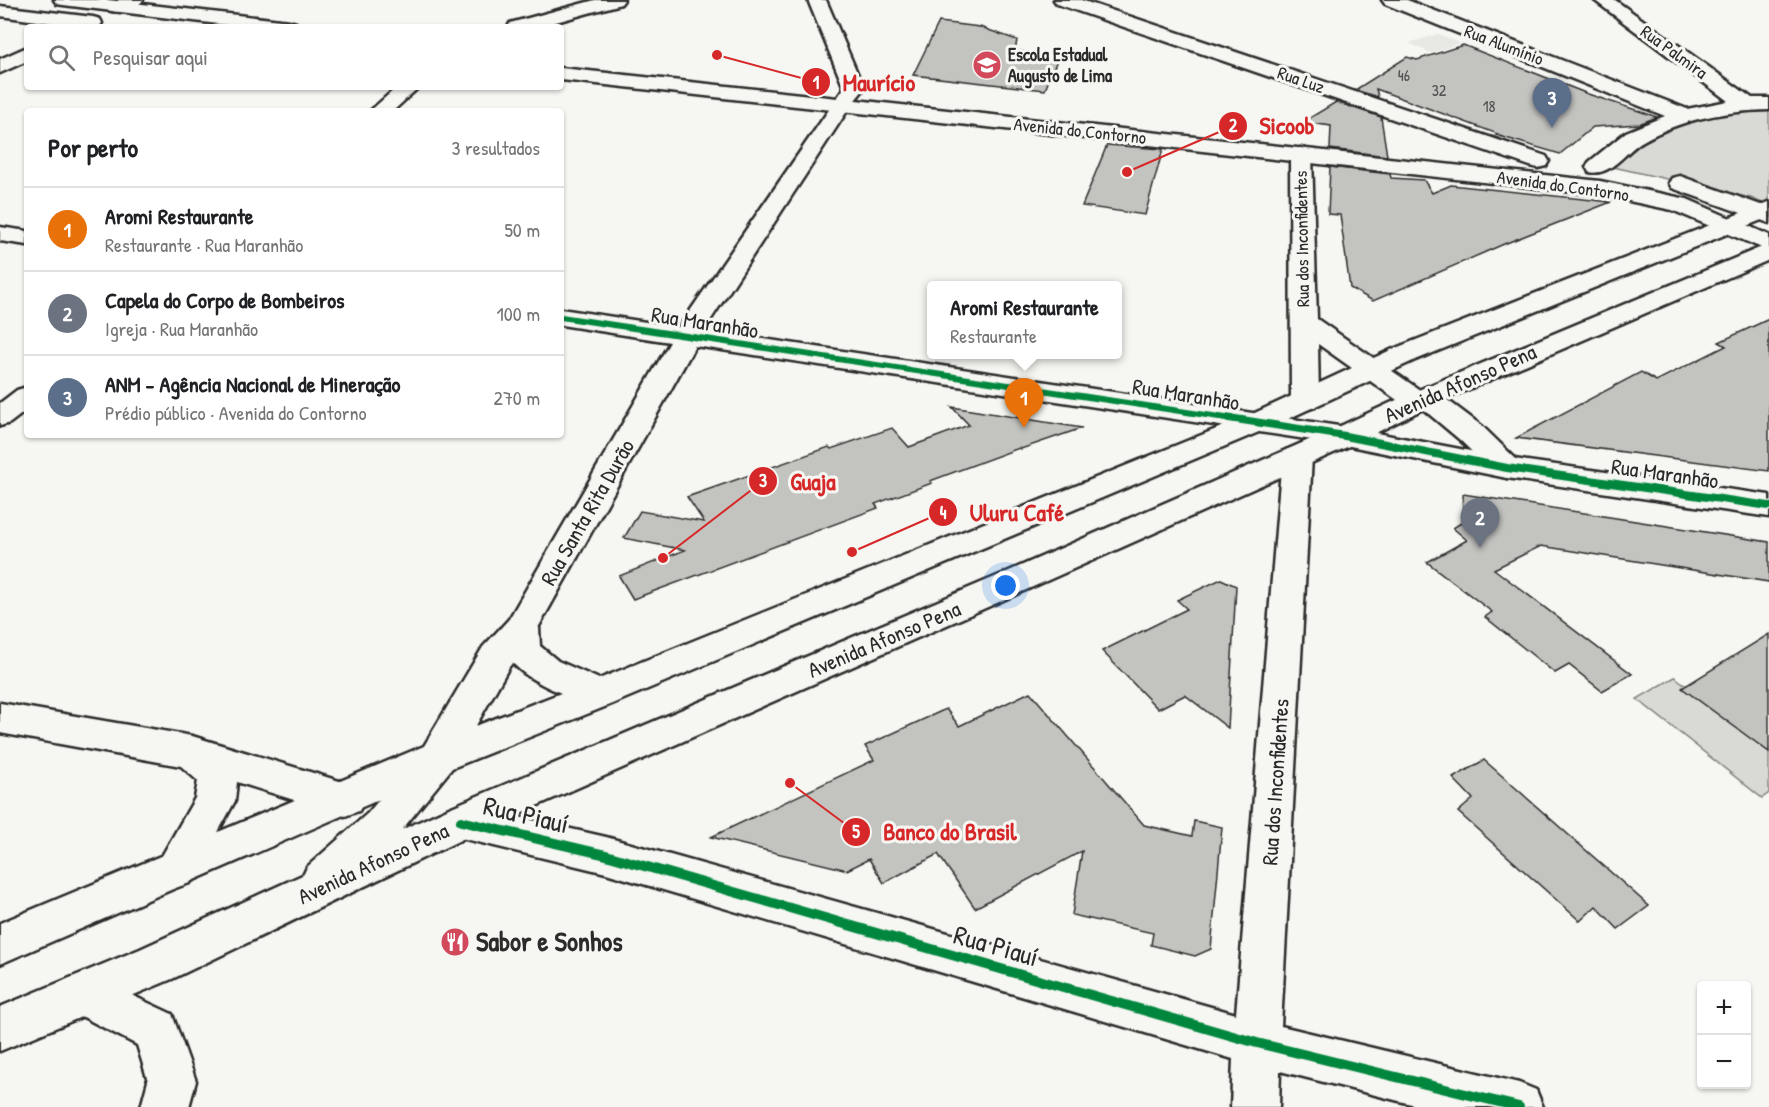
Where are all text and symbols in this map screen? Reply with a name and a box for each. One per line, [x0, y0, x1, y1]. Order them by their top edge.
street label: Rua Alumínio [1461, 18, 1547, 71]
street label: Rua Palmira [1636, 19, 1713, 84]
search box [24, 24, 564, 90]
icon: search [45, 41, 78, 74]
text: Pesquisar aqui [93, 42, 208, 72]
place label: Escola Estadual Augusto de Lima [1008, 42, 1113, 89]
school or university icon: Escola Estadual Augusto de Lima [971, 49, 1003, 81]
street label: Rua Luz [1274, 60, 1328, 99]
callout: Maurício [801, 61, 927, 103]
house number: 46 [1398, 64, 1410, 86]
text: Maurício [843, 66, 915, 98]
text: 1 [813, 70, 820, 95]
pin: 3 [1532, 78, 1572, 128]
house number: 32 [1432, 79, 1447, 101]
house number: 18 [1483, 95, 1495, 117]
callout: Sicoob [1218, 105, 1327, 147]
text: Sicoob [1260, 109, 1315, 141]
street label: Avenida do Contorno [1013, 111, 1147, 150]
text: 2 [1229, 113, 1238, 138]
text: Por perto [48, 130, 138, 165]
text: 3 resultados [451, 134, 540, 161]
street label: Avenida do Contorno [1495, 164, 1631, 207]
street label: Rua dos Inconfidentes [1288, 171, 1315, 307]
text: Aromi Restaurante [105, 201, 254, 231]
text: 1 [64, 216, 71, 243]
text: 50 m [504, 216, 540, 243]
text: Restaurante · Rua Maranhão [105, 231, 303, 258]
popup [927, 281, 1122, 359]
text: Capela do Corpo de Bombeiros [105, 285, 345, 315]
text: Aromi Restaurante [950, 292, 1099, 322]
street label: Rua Maranhão [649, 299, 761, 345]
text: 2 [63, 300, 72, 327]
text: 100 m [497, 300, 540, 327]
text: Igreja · Rua Maranhão [105, 315, 258, 342]
text: Restaurante [950, 322, 1037, 349]
street label: Avenida Afonso Pena [1379, 336, 1541, 430]
text: ANM - Agência Nacional de Mineração [105, 369, 400, 399]
street label: Rua Maranhão [1130, 371, 1242, 417]
pin: 1 [1004, 378, 1044, 428]
text: 3 [63, 384, 72, 411]
text: 270 m [494, 384, 540, 411]
text: Prédio público · Avenida do Contorno [105, 399, 367, 426]
street label: Rua Santa Rita Durão [533, 433, 641, 590]
street label: Rua Maranhão [1609, 451, 1721, 495]
callout: Guaja [748, 460, 848, 502]
text: Guaja [790, 465, 836, 497]
text: 3 [759, 468, 767, 493]
callout: Uluru Café [928, 491, 1076, 533]
text: Uluru Café [970, 496, 1065, 528]
pin: 2 [1460, 498, 1500, 548]
text: 4 [940, 500, 947, 525]
your location [991, 571, 1020, 600]
street label: Avenida Afonso Pena [803, 593, 965, 685]
street label: Rua dos Inconfidentes [1254, 698, 1296, 866]
street label: Rua Piauí [480, 787, 572, 841]
callout: Banco do Brasil [841, 811, 1028, 853]
street label: Avenida Afonso Pena [293, 815, 454, 911]
text: Banco do Brasil [883, 815, 1017, 847]
text: 5 [852, 819, 860, 844]
street label: Rua Piauí [950, 916, 1043, 974]
place label: Sabor e Sonhos [476, 923, 623, 959]
restaurant icon: Sabor e Sonhos [439, 926, 471, 958]
map controls [1697, 981, 1751, 1089]
button: + [1697, 981, 1751, 1035]
button: − [1697, 1035, 1751, 1089]

